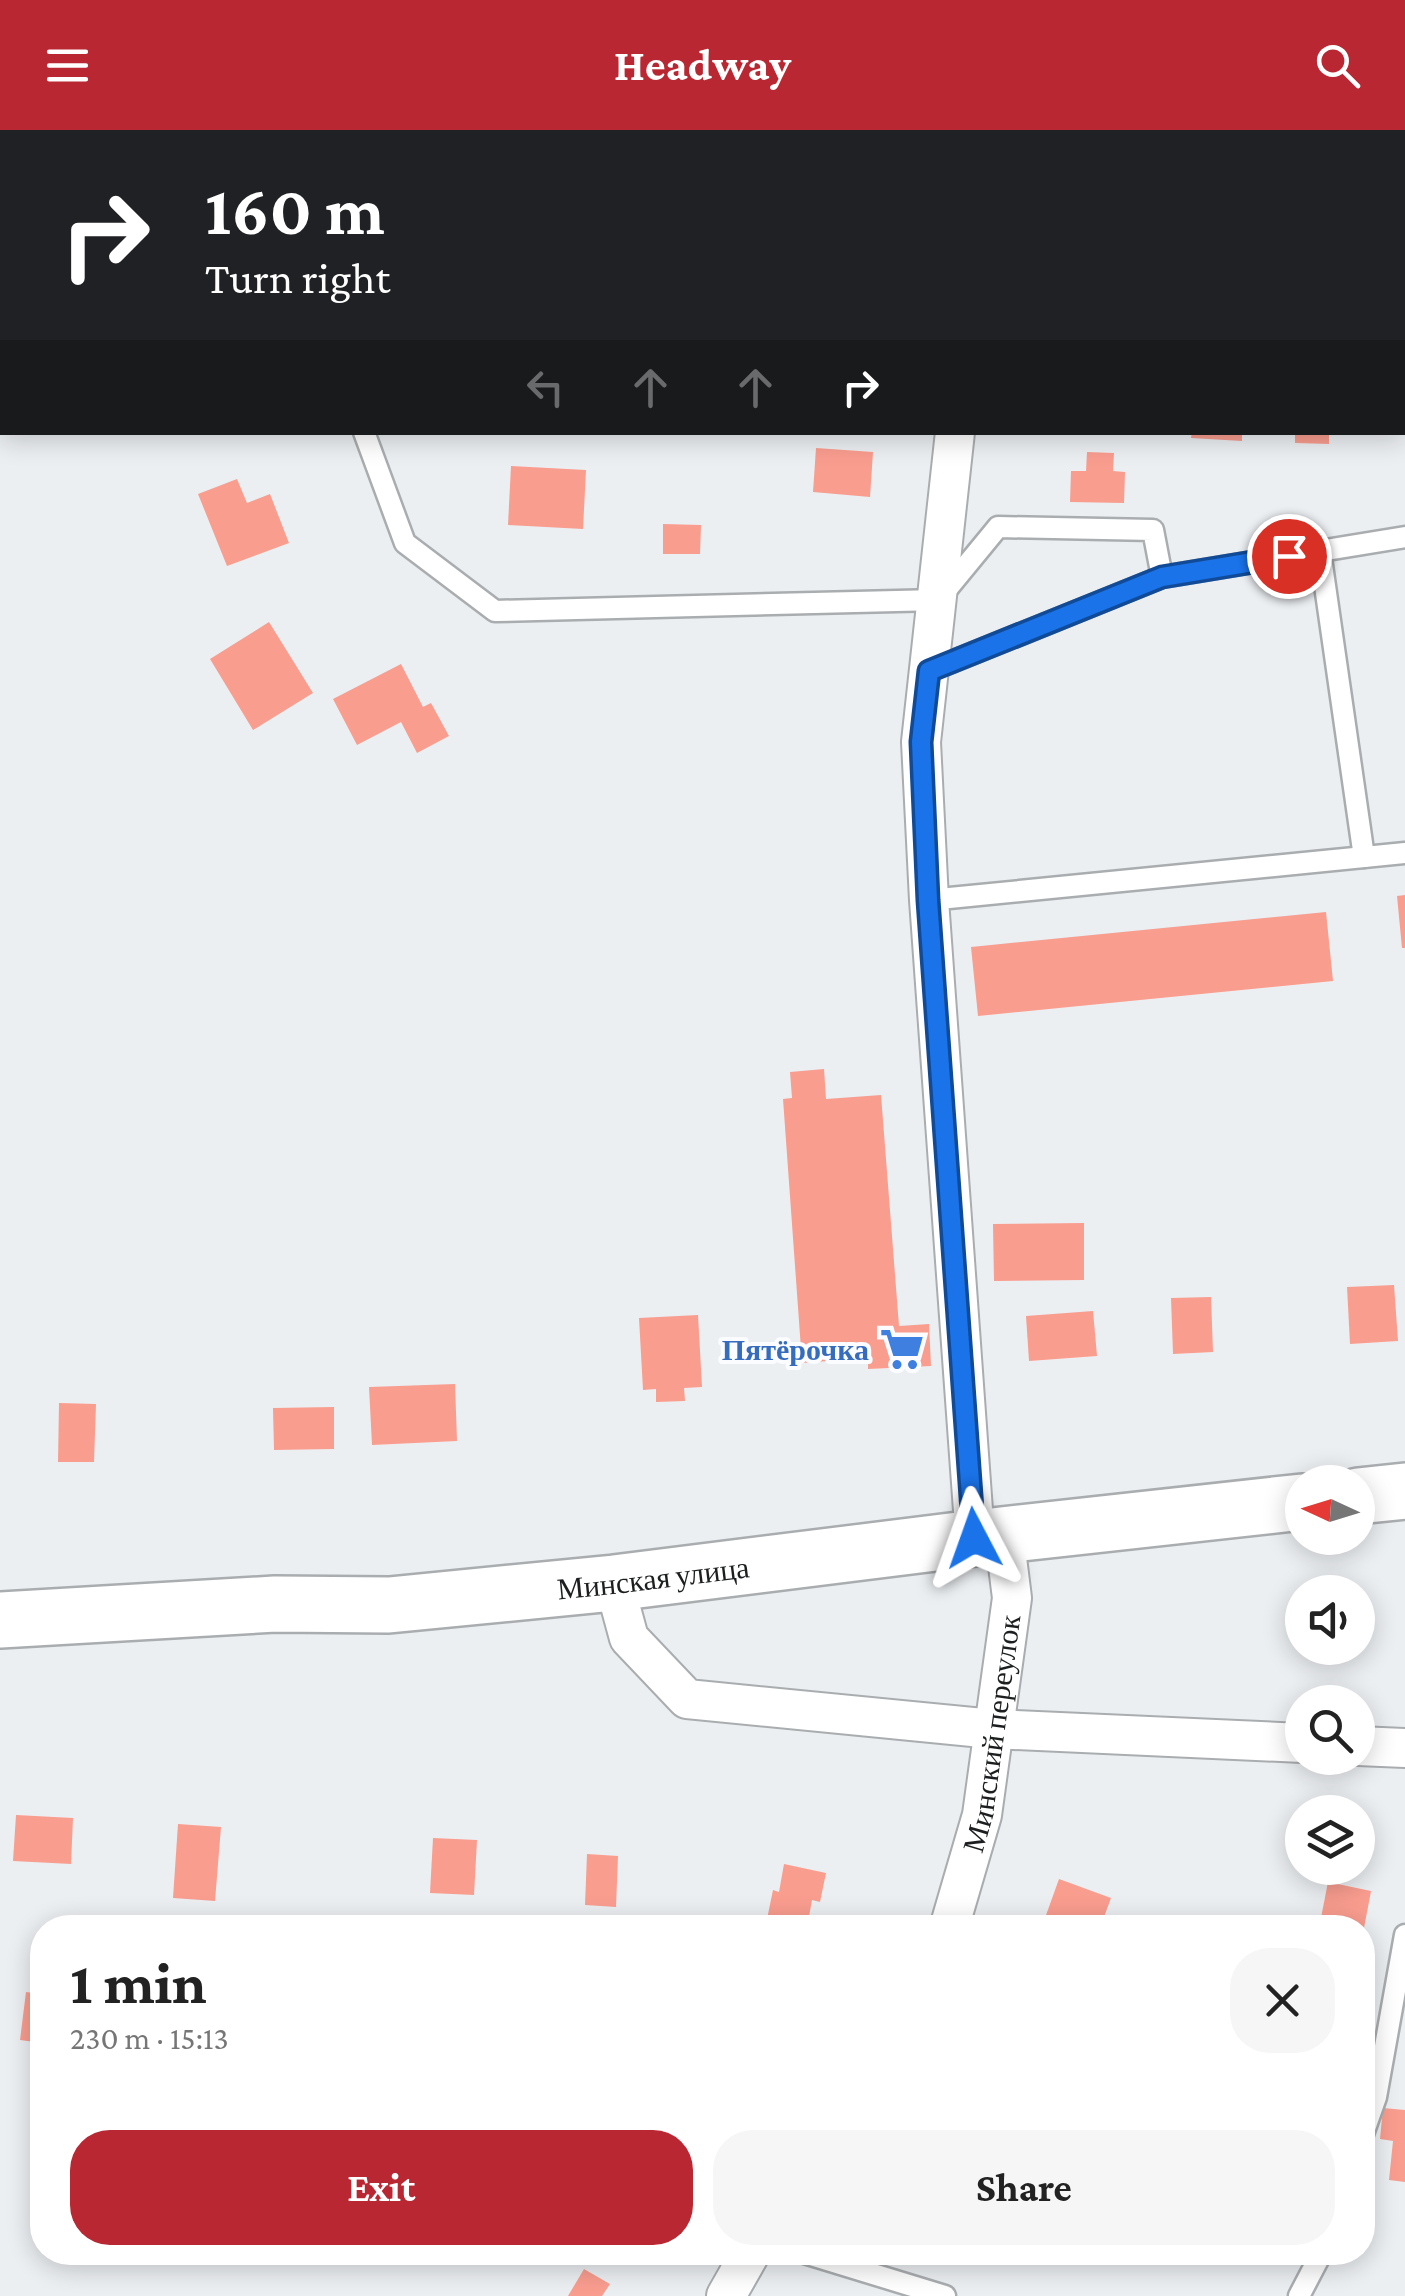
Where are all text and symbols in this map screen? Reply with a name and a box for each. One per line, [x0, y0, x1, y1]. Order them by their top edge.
icon: menu [40, 38, 95, 93]
icon: search [1310, 38, 1365, 93]
text: Headway [614, 40, 791, 90]
icon: right [40, 170, 170, 300]
text: 160 m [205, 171, 385, 249]
text: Turn right [205, 253, 390, 303]
icon: left [518, 360, 573, 415]
icon: ahead [623, 360, 678, 415]
icon: ahead [728, 360, 783, 415]
icon: right [833, 360, 888, 415]
pin [1247, 514, 1332, 599]
icon: arrive [1262, 529, 1317, 584]
supermarket icon: Пятёрочка [878, 1325, 926, 1373]
place label: Пятёрочка [722, 1333, 869, 1366]
north arrow [1285, 1465, 1375, 1555]
map controls [1285, 1465, 1375, 1885]
position arrow [922, 1486, 1026, 1590]
street label: Минская улица [556, 1550, 751, 1605]
button: sound [1285, 1575, 1375, 1665]
street label: Минский переулок [956, 1612, 1026, 1856]
button: search [1285, 1685, 1375, 1775]
button: layers [1285, 1795, 1375, 1885]
button: close [1230, 1948, 1335, 2053]
text: 1 min [70, 1949, 207, 2016]
text: 230 m · 15:13 [70, 2020, 229, 2056]
button: Exit [70, 2130, 693, 2245]
button: Share [713, 2130, 1335, 2245]

